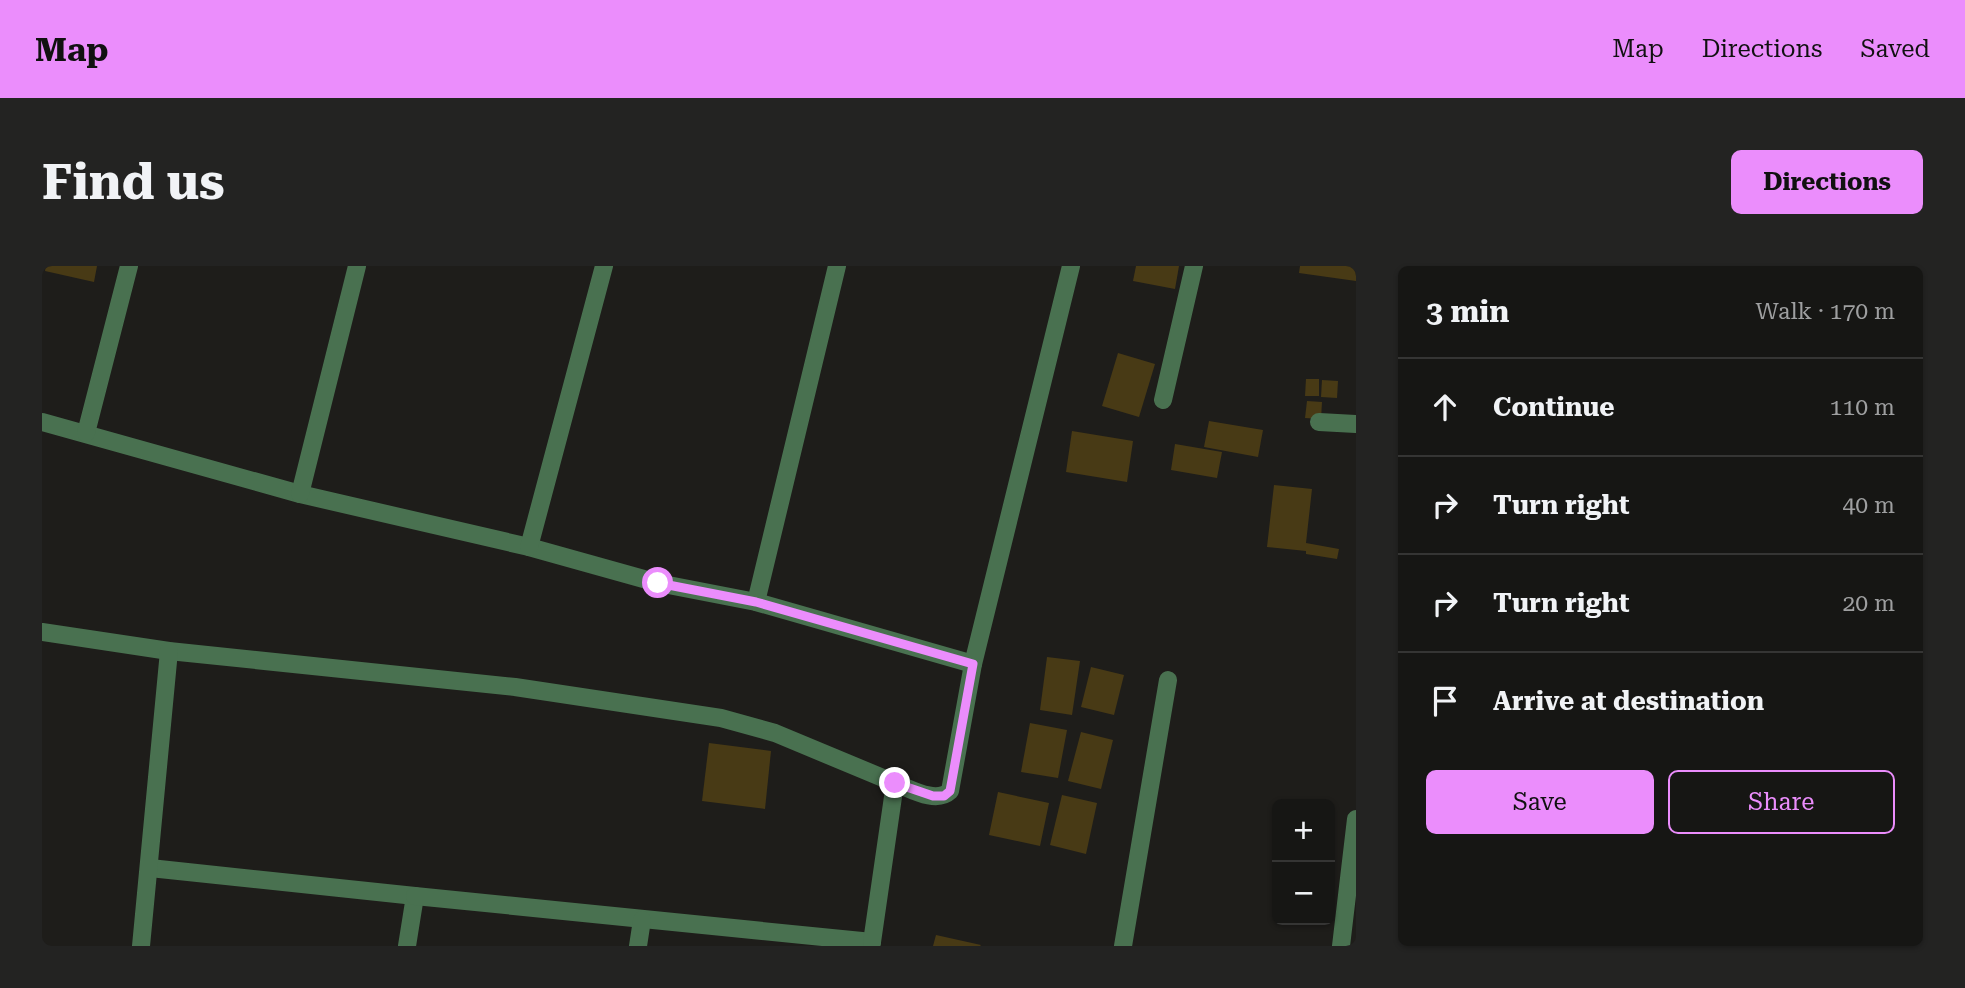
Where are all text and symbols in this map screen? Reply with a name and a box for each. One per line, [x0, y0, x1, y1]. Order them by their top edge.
text: Map [35, 30, 109, 69]
text: Map [1612, 35, 1664, 63]
text: Directions [1702, 35, 1822, 63]
text: Saved [1860, 35, 1930, 63]
button: Directions [1731, 150, 1923, 214]
text: Find us [42, 154, 225, 211]
text: 3 min [1426, 294, 1509, 329]
text: Walk · 170 m [1756, 298, 1895, 325]
icon: ahead [1426, 388, 1464, 426]
text: Continue [1493, 392, 1615, 422]
text: 110 m [1830, 394, 1895, 421]
icon: right [1426, 486, 1464, 524]
text: Turn right [1493, 490, 1629, 520]
text: 40 m [1842, 492, 1895, 519]
route start [642, 567, 673, 598]
icon: right [1426, 584, 1464, 622]
text: Turn right [1493, 588, 1629, 618]
text: 20 m [1842, 590, 1895, 617]
icon: arrive [1426, 682, 1464, 720]
text: Arrive at destination [1493, 686, 1764, 716]
route end [879, 767, 910, 798]
button: Save [1426, 770, 1654, 834]
button: Share [1668, 770, 1895, 834]
map controls [1272, 799, 1335, 925]
button: + [1272, 799, 1335, 862]
button: − [1272, 862, 1335, 925]

